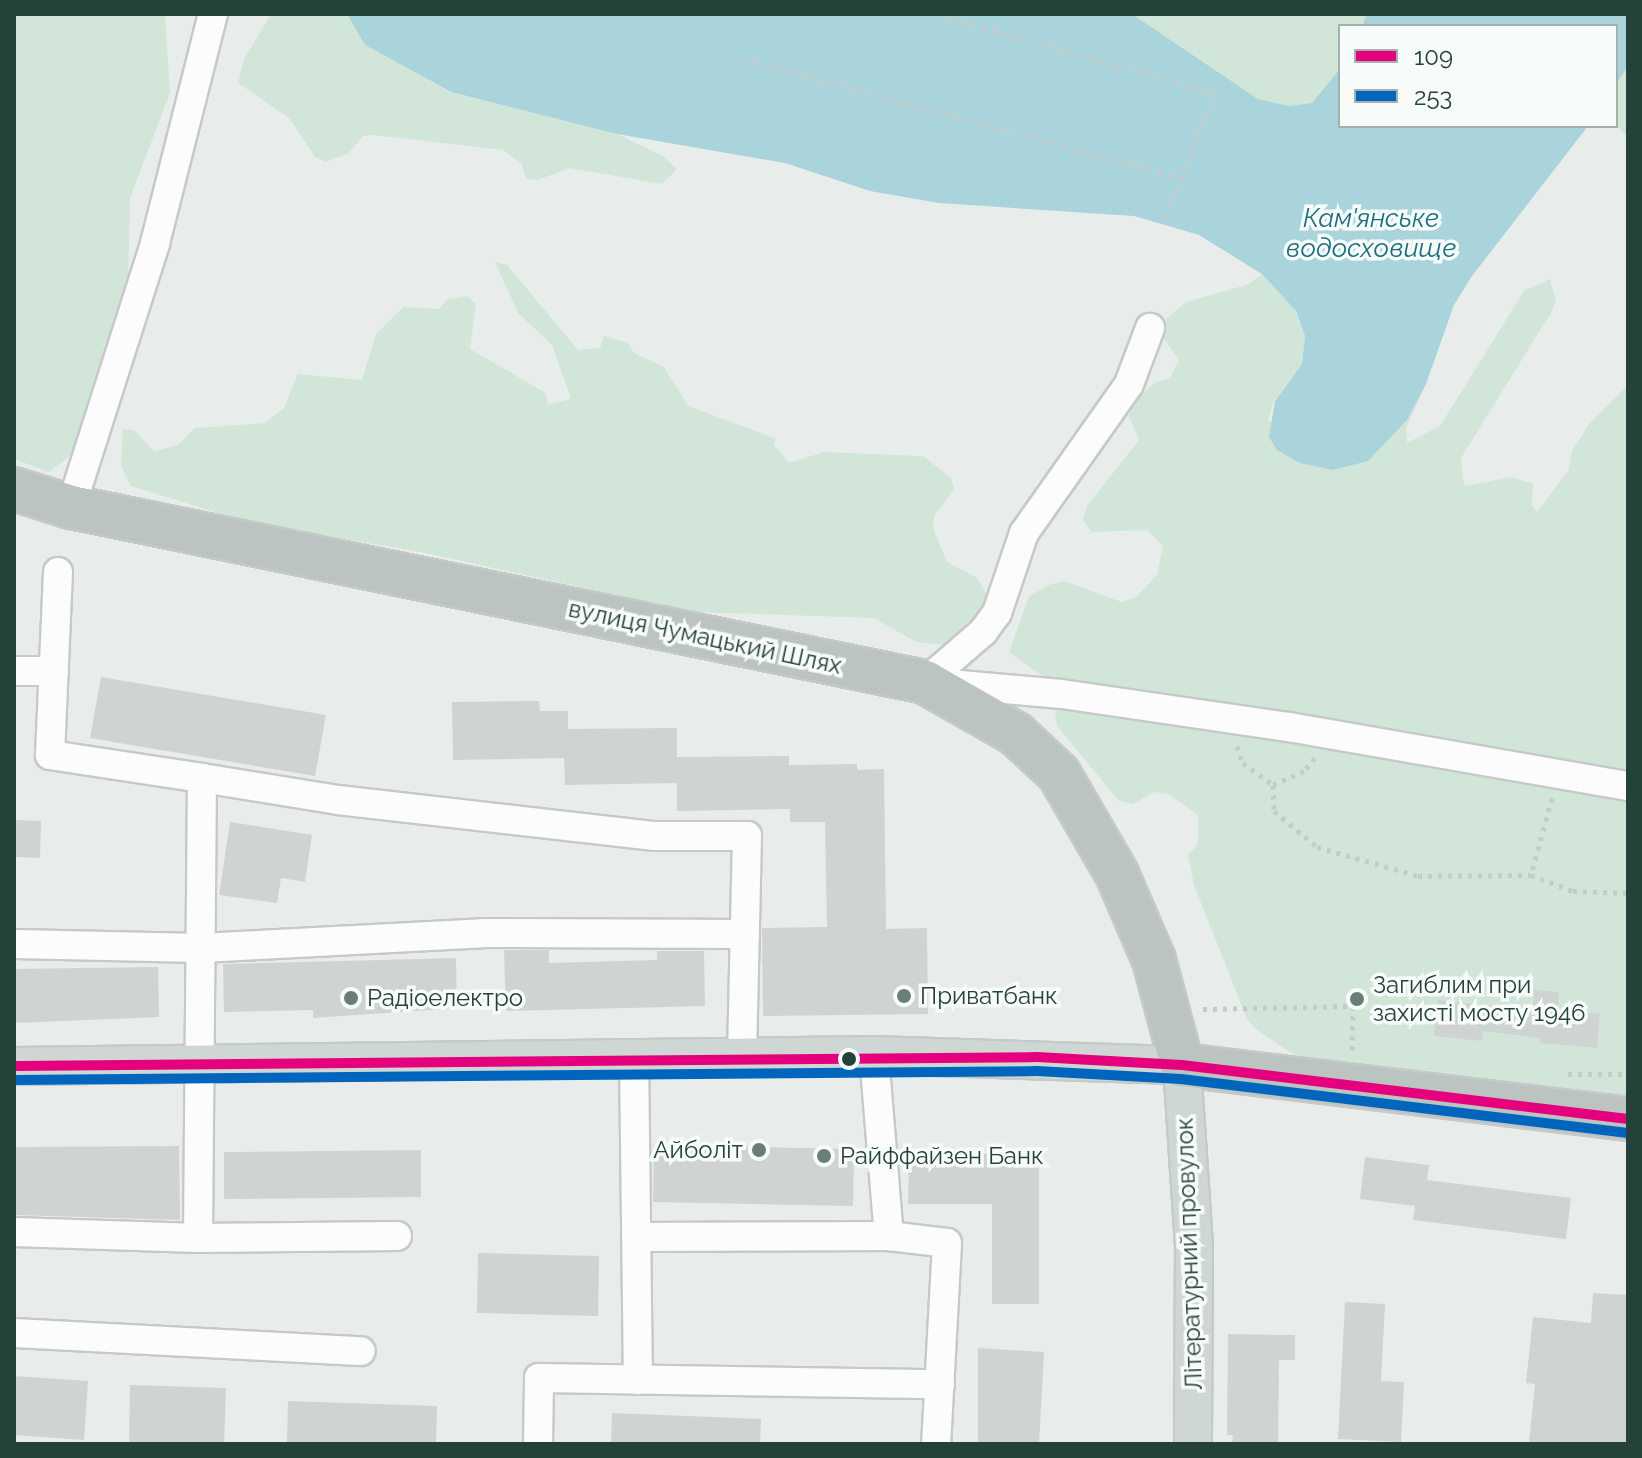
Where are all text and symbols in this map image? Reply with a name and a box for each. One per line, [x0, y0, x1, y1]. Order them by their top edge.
legend [1338, 24, 1618, 128]
text: 109 [1414, 42, 1453, 71]
text: 253 [1414, 82, 1452, 111]
water label: Кам'янське водосховище [1285, 203, 1457, 264]
street label: вулиця Чумацький Шлях [566, 594, 844, 680]
place label: Загиблим при захисті мосту 1946 [1373, 971, 1586, 1027]
place label: Приватбанк [920, 982, 1058, 1010]
place label: Радіоелектро [367, 984, 523, 1012]
marker: Приватбанк [895, 987, 913, 1005]
marker: Радіоелектро [342, 989, 360, 1007]
marker: Загиблим при захисті мосту 1946 [1348, 990, 1366, 1008]
unlabelled marker [841, 1051, 857, 1067]
street label: Літературний провулок [1170, 1117, 1208, 1391]
place label: Айболіт [653, 1136, 743, 1164]
marker: Айболіт [750, 1141, 768, 1159]
place label: Райффайзен Банк [840, 1142, 1043, 1170]
marker: Райффайзен Банк [815, 1147, 833, 1165]

